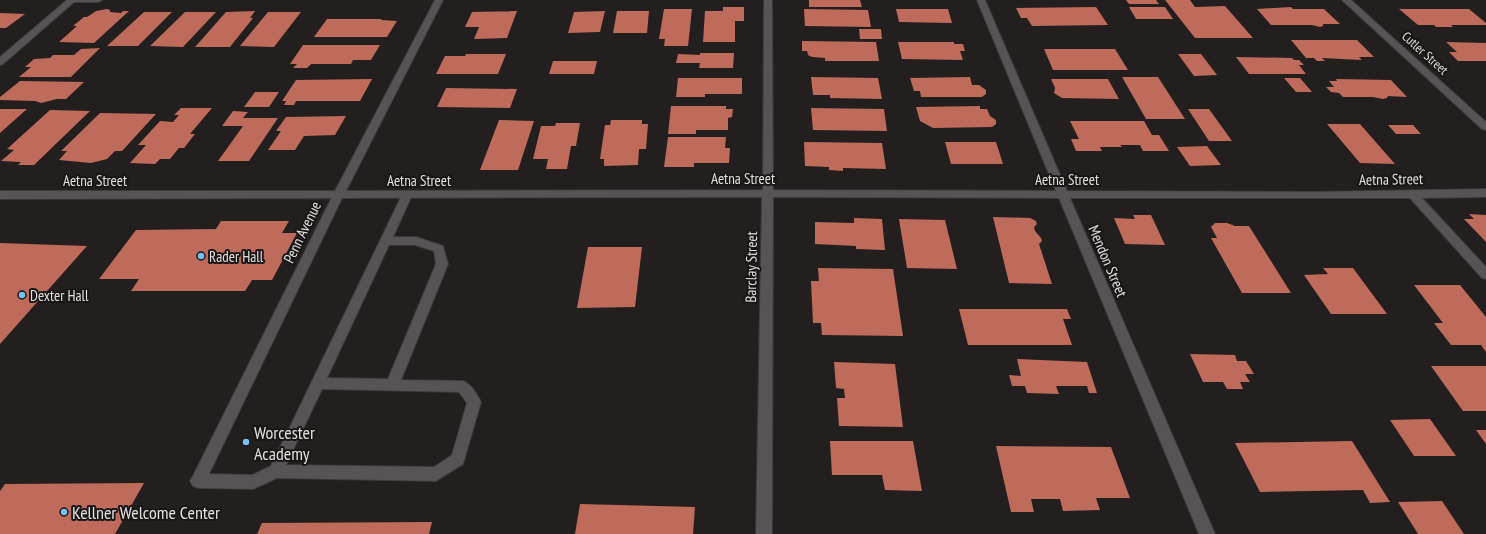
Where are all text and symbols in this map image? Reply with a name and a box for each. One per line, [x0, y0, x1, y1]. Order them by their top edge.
street label: Cutler Street [1398, 28, 1452, 79]
street label: Aetna Street [711, 169, 775, 188]
street label: Aetna Street [1359, 169, 1423, 189]
street label: Aetna Street [1035, 170, 1099, 189]
street label: Aetna Street [63, 171, 127, 190]
street label: Aetna Street [387, 171, 451, 190]
street label: Penn Avenue [279, 198, 325, 266]
street label: Mendon Street [1084, 222, 1132, 300]
street label: Barclay Street [741, 231, 761, 303]
place label: Rader Hall [209, 247, 264, 266]
marker: Rader Hall [196, 251, 206, 261]
place label: Dexter Hall [30, 286, 89, 305]
marker: Dexter Hall [17, 290, 27, 300]
place label: Worcester Academy [254, 421, 315, 465]
marker: Worcester Academy [241, 437, 251, 447]
place label: Kellner Welcome Center [72, 501, 220, 524]
marker: Kellner Welcome Center [59, 507, 69, 517]

